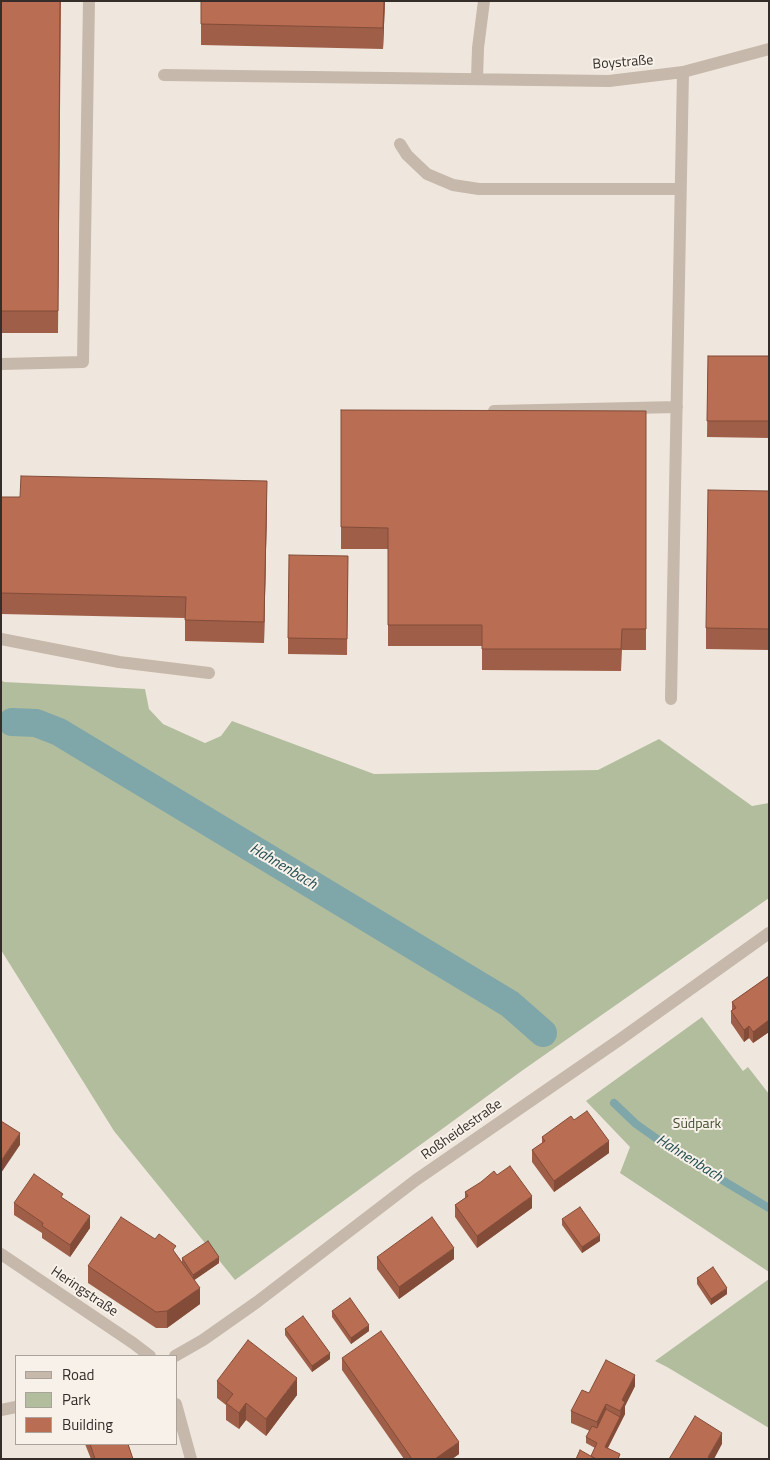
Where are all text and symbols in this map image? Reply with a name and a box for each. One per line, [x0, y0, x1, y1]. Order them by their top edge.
street label: Boystraße [592, 52, 654, 74]
water label: Hahnenbach [246, 840, 320, 894]
street label: Roßheidestraße [418, 1096, 506, 1164]
park label: Südpark [673, 1117, 721, 1133]
water label: Hahnenbach [653, 1132, 725, 1186]
street label: Heringstraße [47, 1263, 121, 1321]
legend [15, 1355, 178, 1445]
text: Road [62, 1363, 94, 1386]
text: Park [62, 1388, 91, 1411]
text: Building [62, 1413, 113, 1436]

